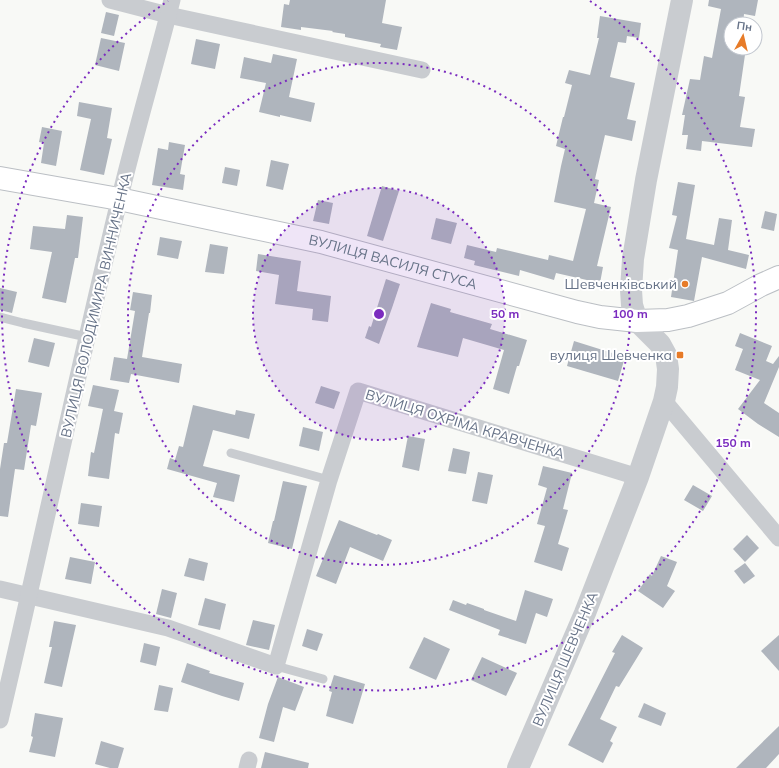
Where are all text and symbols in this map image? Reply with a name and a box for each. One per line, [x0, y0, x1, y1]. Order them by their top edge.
north arrow [723, 16, 763, 56]
text: Пн [736, 18, 753, 34]
street label: ВУЛИЦЯ ВОЛОДИМИРА ВИННИЧЕНКА [57, 170, 135, 439]
street label: ВУЛИЦЯ ВАСИЛЯ СТУСА [307, 231, 480, 293]
place label: Шевченківський [564, 275, 677, 293]
marker: Шевченківський [680, 279, 690, 289]
text: 50 m [491, 306, 519, 321]
text: 100 m [612, 306, 648, 321]
centre of rings [372, 307, 386, 321]
place label: вулиця Шевченка [550, 346, 672, 364]
marker: вулиця Шевченка [675, 350, 685, 360]
street label: ВУЛИЦЯ ОХРІМА КРАВЧЕНКА [363, 385, 567, 463]
text: 150 m [715, 435, 751, 450]
street label: ВУЛИЦЯ ШЕВЧЕНКА [528, 588, 602, 729]

